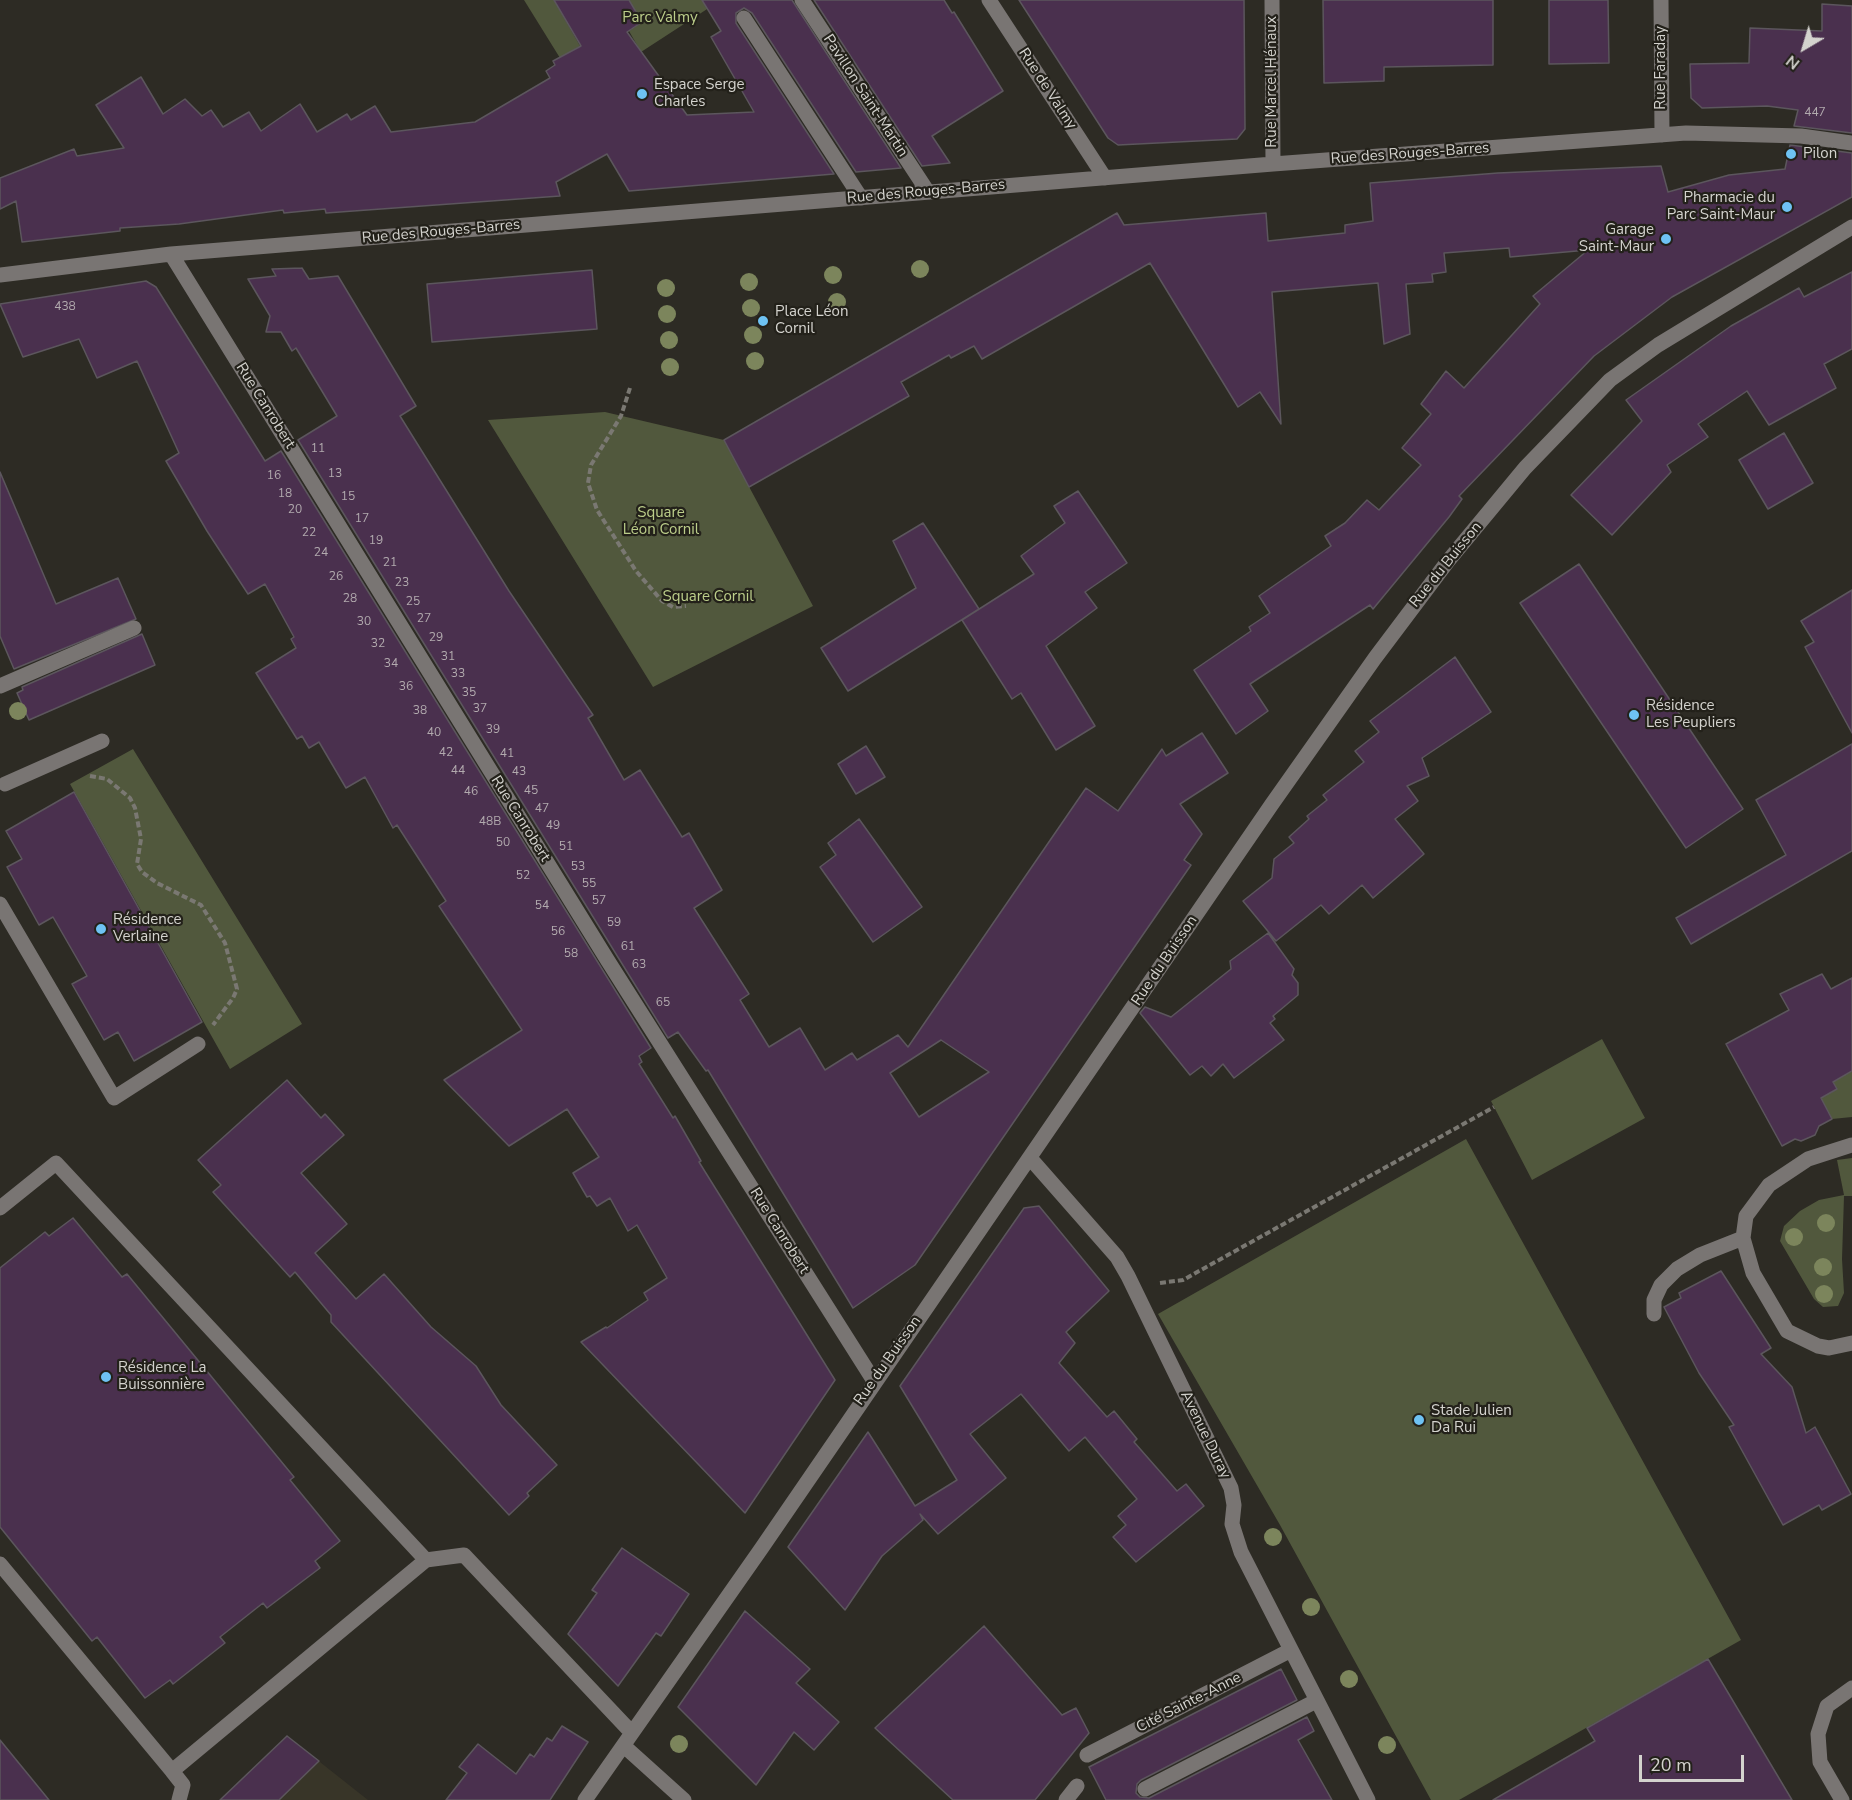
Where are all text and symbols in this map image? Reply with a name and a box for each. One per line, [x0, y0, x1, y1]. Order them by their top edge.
park label: Parc Valmy [622, 9, 698, 27]
street label: Rue Marcel Hénaux [1263, 16, 1281, 148]
north arrow [1774, 18, 1834, 78]
street label: Rue Faraday [1652, 26, 1670, 110]
street label: Pavillon Saint-Martin [819, 31, 911, 161]
street label: Rue de Valmy [1014, 45, 1080, 133]
text: N [1781, 50, 1804, 75]
place label: Espace Serge Charles [654, 76, 744, 111]
marker: Espace Serge Charles [635, 87, 649, 101]
house number: 447 [1804, 106, 1826, 120]
street label: Rue des Rouges-Barres [1330, 139, 1490, 169]
place label: Pilon [1803, 145, 1837, 163]
marker: Pilon [1784, 147, 1798, 161]
street label: Rue des Rouges-Barres [846, 176, 1006, 208]
place label: Pharmacie du Parc Saint-Maur [1667, 189, 1775, 224]
marker: Pharmacie du Parc Saint-Maur [1780, 200, 1794, 214]
street label: Rue des Rouges-Barres [361, 216, 521, 248]
place label: Garage Saint-Maur [1579, 221, 1654, 256]
marker: Garage Saint-Maur [1659, 232, 1673, 246]
house number: 438 [54, 300, 76, 314]
place label: Place Léon Cornil [775, 303, 848, 338]
marker: Place Léon Cornil [756, 314, 770, 328]
street label: Rue Canrobert [231, 360, 299, 452]
house number: 11 [311, 442, 325, 456]
house number: 13 [328, 467, 342, 481]
house number: 16 [267, 469, 281, 483]
house number: 18 [278, 487, 292, 501]
house number: 15 [341, 490, 355, 504]
house number: 20 [288, 503, 302, 517]
park label: Square Léon Cornil [623, 504, 699, 539]
house number: 17 [355, 512, 369, 526]
street label: Rue du Buisson [1406, 519, 1486, 611]
house number: 22 [302, 526, 316, 540]
house number: 19 [369, 534, 383, 548]
house number: 24 [314, 546, 328, 560]
house number: 21 [383, 556, 397, 570]
house number: 26 [329, 570, 343, 584]
house number: 23 [395, 576, 409, 590]
park label: Square Cornil [662, 588, 754, 606]
house number: 28 [343, 592, 357, 606]
house number: 25 [406, 595, 420, 609]
house number: 27 [417, 612, 431, 626]
house number: 30 [357, 615, 371, 629]
house number: 29 [429, 631, 443, 645]
house number: 32 [371, 637, 385, 651]
house number: 31 [441, 650, 455, 664]
house number: 34 [384, 657, 398, 671]
house number: 33 [451, 667, 465, 681]
house number: 36 [399, 680, 413, 694]
house number: 35 [462, 686, 476, 700]
place label: Résidence Les Peupliers [1646, 697, 1736, 732]
house number: 37 [473, 702, 487, 716]
house number: 38 [413, 704, 427, 718]
marker: Résidence Les Peupliers [1627, 708, 1641, 722]
house number: 39 [486, 723, 500, 737]
house number: 40 [427, 726, 441, 740]
house number: 42 [439, 746, 453, 760]
house number: 41 [500, 747, 514, 761]
house number: 44 [451, 764, 465, 778]
house number: 43 [512, 765, 526, 779]
street label: Rue Canrobert [486, 773, 554, 865]
house number: 45 [524, 784, 538, 798]
house number: 46 [464, 785, 478, 799]
house number: 47 [535, 802, 549, 816]
house number: 48B [479, 815, 501, 829]
house number: 49 [546, 819, 560, 833]
house number: 50 [496, 836, 510, 850]
house number: 51 [559, 840, 573, 854]
house number: 53 [571, 860, 585, 874]
house number: 52 [516, 869, 530, 883]
house number: 55 [582, 877, 596, 891]
house number: 57 [592, 894, 606, 908]
house number: 54 [535, 899, 549, 913]
place label: Résidence Verlaine [113, 911, 182, 946]
street label: Rue du Buisson [1128, 913, 1202, 1009]
house number: 59 [607, 916, 621, 930]
marker: Résidence Verlaine [94, 922, 108, 936]
house number: 56 [551, 925, 565, 939]
house number: 61 [621, 940, 635, 954]
house number: 58 [564, 947, 578, 961]
house number: 63 [632, 958, 646, 972]
house number: 65 [656, 996, 670, 1010]
street label: Rue Canrobert [745, 1185, 813, 1277]
street label: Rue du Buisson [851, 1313, 925, 1409]
place label: Résidence La Buissonnière [118, 1359, 207, 1394]
marker: Résidence La Buissonnière [99, 1370, 113, 1384]
street label: Avenue Duray [1176, 1388, 1234, 1482]
place label: Stade Julien Da Rui [1431, 1402, 1512, 1437]
marker: Stade Julien Da Rui [1412, 1413, 1426, 1427]
street label: Cité Sainte-Anne [1134, 1669, 1244, 1737]
scale bar [1642, 1743, 1747, 1781]
text: 20 m [1650, 1753, 1692, 1777]

